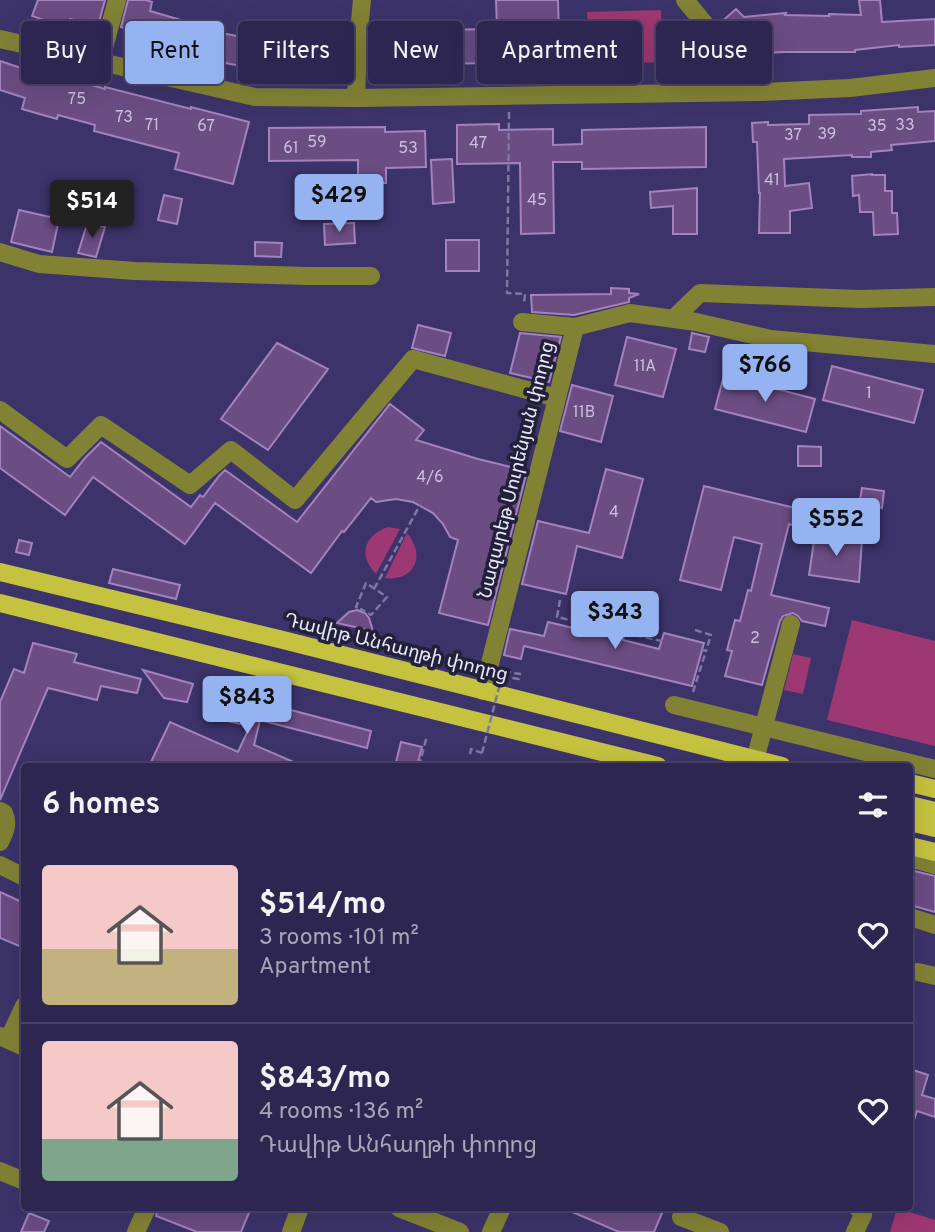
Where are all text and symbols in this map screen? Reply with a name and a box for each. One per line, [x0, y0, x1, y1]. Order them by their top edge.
chip: Buy [21, 21, 111, 84]
chip: Rent [125, 21, 224, 84]
chip: Filters [238, 21, 354, 84]
chip: New [368, 21, 463, 84]
chip: Apartment [477, 21, 642, 84]
chip: House [656, 21, 772, 84]
house number: 75 [68, 90, 86, 110]
house number: 73 [115, 108, 133, 128]
house number: 71 [145, 116, 159, 136]
house number: 33 [895, 116, 915, 136]
house number: 67 [197, 117, 215, 137]
house number: 35 [867, 117, 887, 137]
house number: 39 [818, 125, 836, 145]
house number: 37 [784, 126, 802, 146]
house number: 59 [307, 133, 327, 153]
house number: 47 [469, 134, 487, 154]
house number: 61 [283, 139, 299, 159]
house number: 53 [398, 139, 418, 159]
house number: 41 [764, 171, 780, 191]
pin: $429 [298, 174, 380, 234]
pin: $514 [51, 180, 133, 240]
text: $429 [311, 182, 367, 211]
text: $514 [66, 188, 118, 217]
house number: 45 [527, 191, 547, 211]
street label: Նազարեթ Սուրենյան փողոց [473, 339, 561, 601]
pin: $766 [724, 344, 806, 404]
text: $766 [738, 352, 792, 381]
house number: 11A [634, 357, 656, 377]
house number: 1 [866, 384, 872, 404]
house number: 11B [573, 403, 595, 423]
house number: 4/6 [416, 468, 444, 488]
pin: $552 [795, 498, 877, 558]
house number: 4 [609, 503, 619, 523]
text: $552 [808, 506, 864, 535]
pin: $343 [574, 592, 656, 651]
text: $343 [587, 599, 643, 628]
street label: Դավիթ Անհաղթի փողոց [282, 609, 510, 687]
house number: 2 [750, 629, 760, 649]
pin: $843 [206, 676, 288, 736]
text: $843 [219, 684, 275, 713]
icon: filters [854, 786, 892, 824]
text: 6 homes [42, 787, 160, 824]
text: $514/mo [259, 887, 386, 924]
icon: home [98, 893, 182, 977]
icon: heart [854, 916, 892, 954]
text: 3 rooms · 101 m² [259, 924, 419, 953]
text: Apartment [259, 953, 371, 982]
text: $843/mo [259, 1061, 391, 1098]
icon: home [98, 1069, 182, 1153]
icon: heart [854, 1092, 892, 1130]
text: 4 rooms · 136 m² [259, 1098, 423, 1127]
text: Դավիթ Անհաղթի փողոց [259, 1132, 537, 1161]

